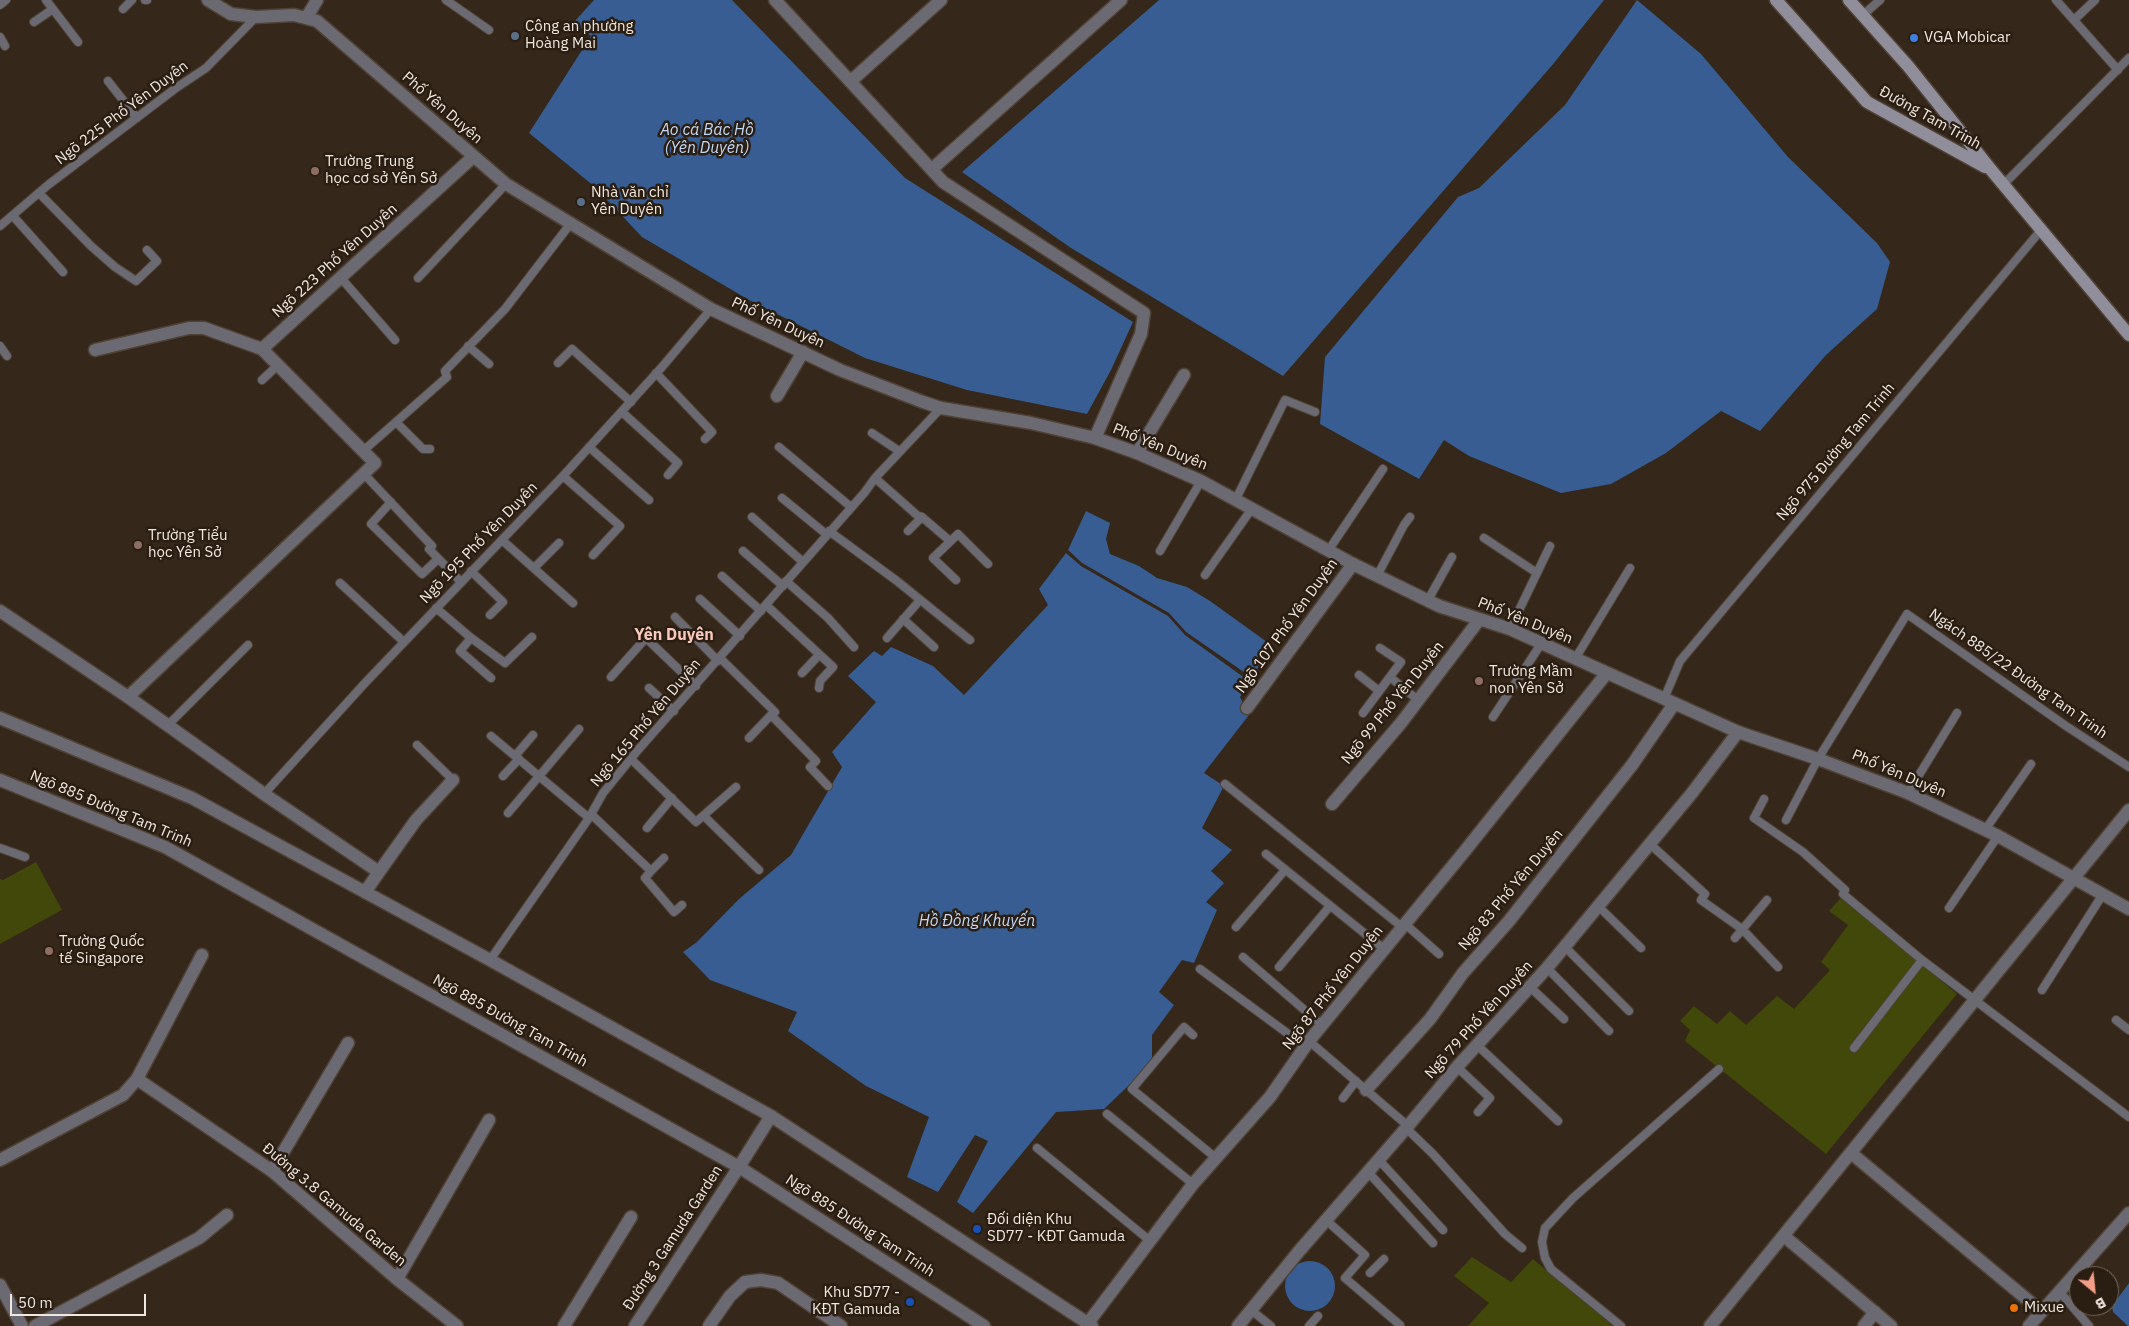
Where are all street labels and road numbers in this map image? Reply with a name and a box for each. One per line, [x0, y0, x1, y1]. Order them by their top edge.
street label: Ngõ 225 Phố Yên Duyên [52, 57, 192, 169]
street label: Phố Yên Duyên [398, 68, 486, 148]
street label: Đường Tam Trinh [1876, 83, 1984, 153]
street label: Ngõ 223 Phố Yên Duyên [269, 200, 401, 322]
street label: Phố Yên Duyên [729, 294, 827, 352]
street label: Ngõ 975 Đường Tam Trinh [1773, 379, 1899, 525]
street label: Phố Yên Duyên [1110, 420, 1210, 474]
street label: Ngõ 195 Phố Yên Duyên [416, 479, 542, 607]
street label: Ngõ 107 Phố Yên Duyên [1232, 555, 1342, 697]
street label: Phố Yên Duyên [1475, 594, 1575, 648]
street label: Ngách 885/22 Đường Tam Trinh [1925, 605, 2111, 743]
street label: Ngõ 99 Phố Yên Duyên [1338, 638, 1448, 768]
street label: Ngõ 165 Phố Yên Duyên [587, 655, 705, 791]
street label: Phố Yên Duyên [1849, 746, 1949, 802]
street label: Ngõ 885 Đường Tam Trinh [27, 767, 195, 851]
street label: Ngõ 83 Phố Yên Duyên [1455, 826, 1567, 954]
street label: Ngõ 87 Phố Yên Duyên [1279, 922, 1387, 1054]
street label: Ngõ 79 Phố Yên Duyên [1421, 957, 1537, 1083]
street label: Ngõ 885 Đường Tam Trinh [429, 971, 591, 1071]
street label: Đường 3.8 Gamuda Garden [258, 1140, 410, 1270]
street label: Đường 3 Gamuda Garden [619, 1162, 727, 1314]
street label: Ngõ 885 Đường Tam Trinh [782, 1171, 938, 1281]

